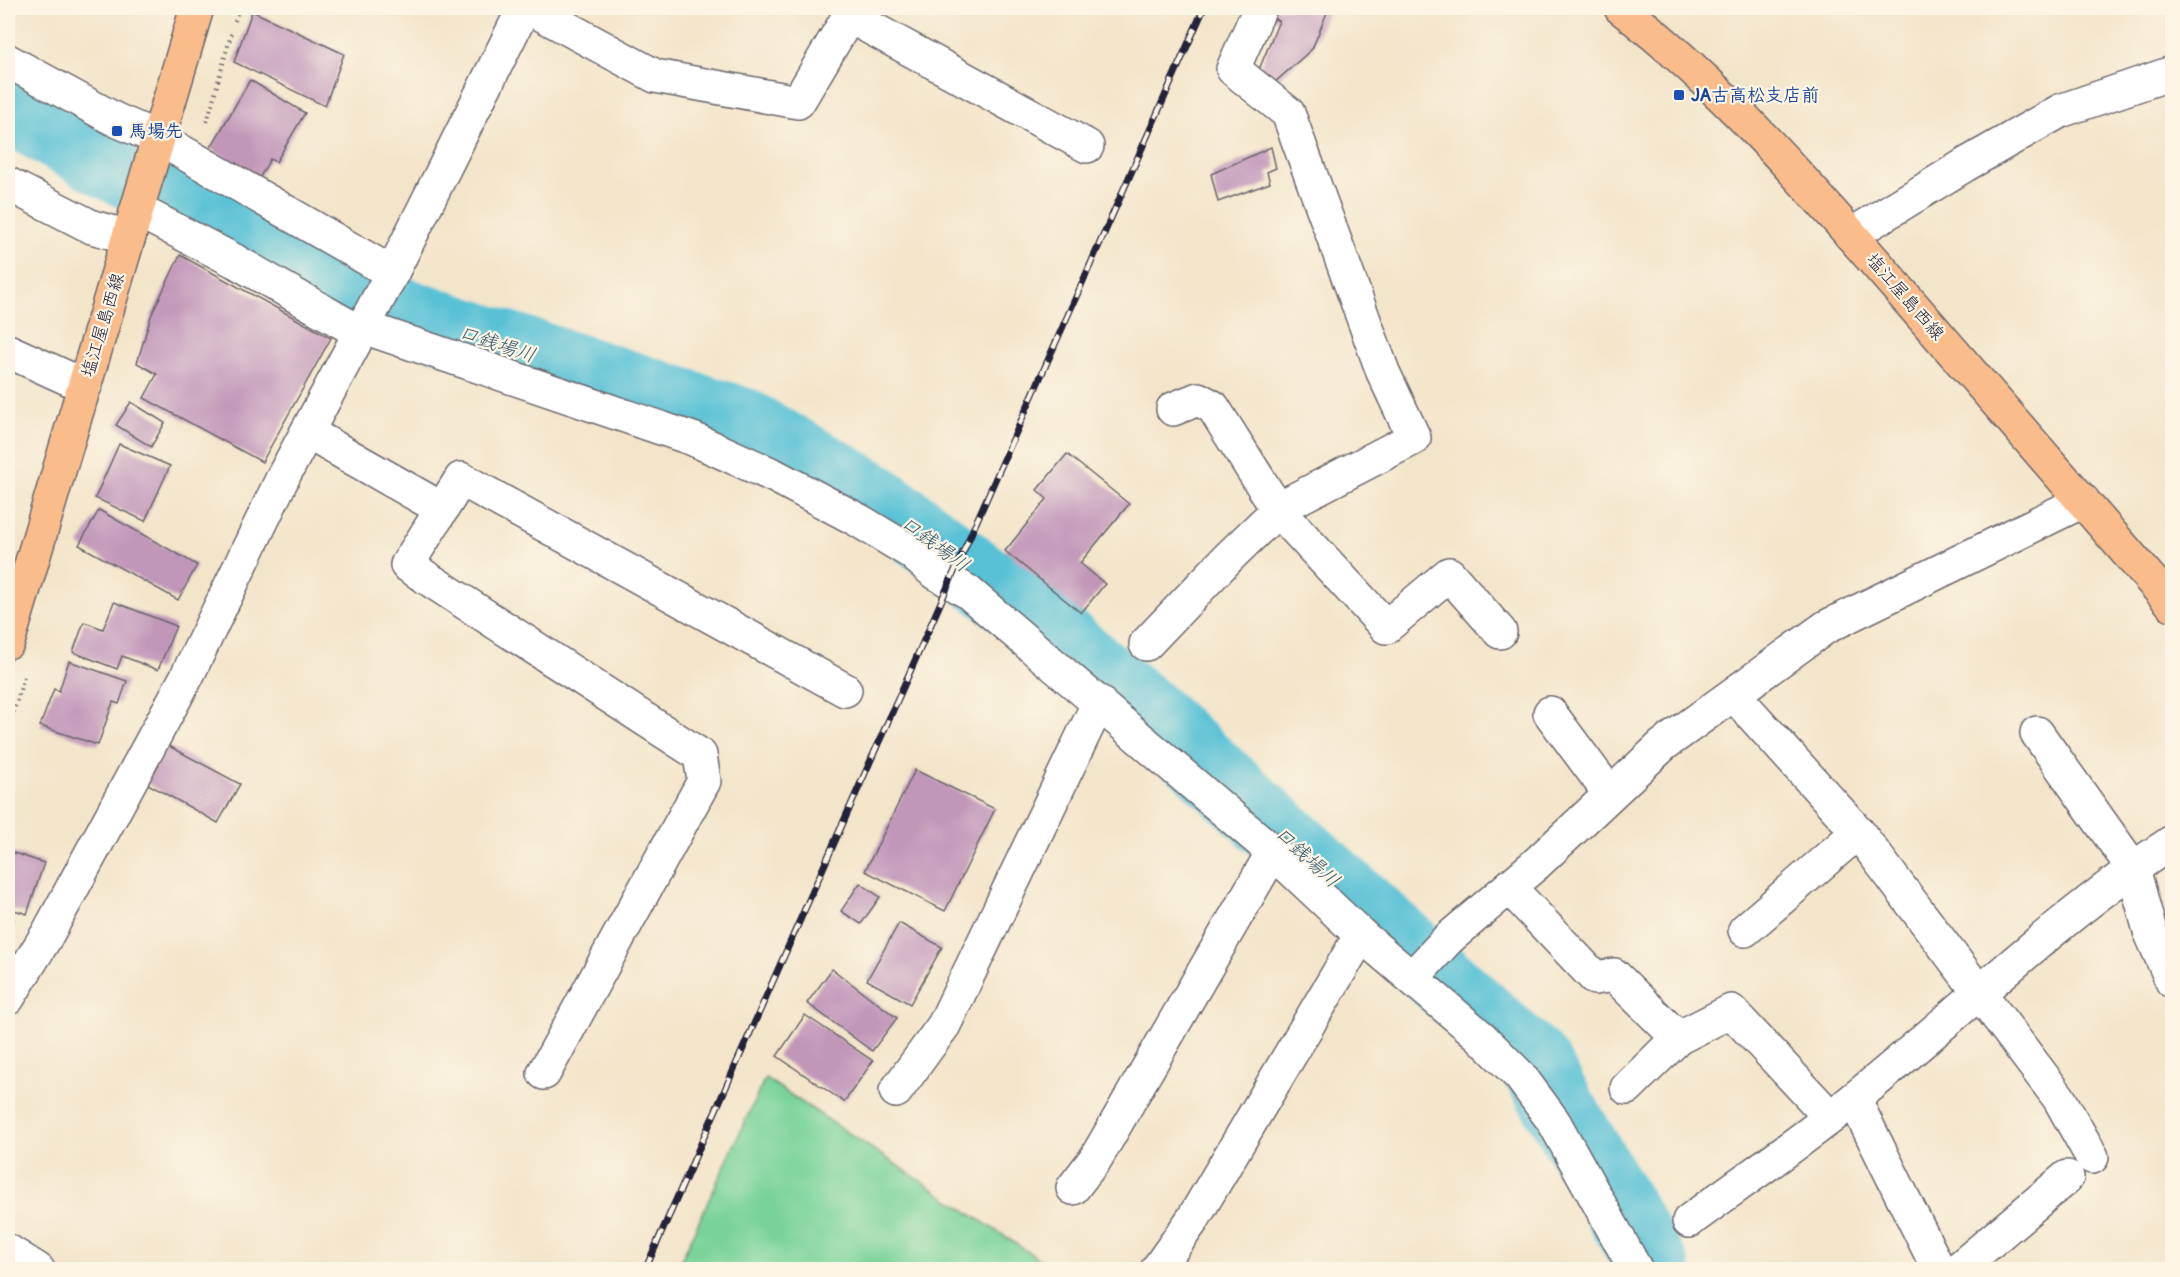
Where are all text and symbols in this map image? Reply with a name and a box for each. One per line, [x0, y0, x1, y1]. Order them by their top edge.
place label: JA古高松支店前 [1691, 84, 1819, 107]
marker: JA古高松支店前 [1672, 88, 1686, 102]
place label: 馬場先 [129, 120, 183, 143]
marker: 馬場先 [110, 124, 124, 138]
street label: 塩江屋島西線 [1861, 249, 1949, 345]
street label: 塩江屋島西線 [76, 270, 130, 380]
water label: 口銭場川 [455, 320, 539, 368]
water label: 口銭場川 [895, 510, 975, 578]
water label: 口銭場川 [1269, 821, 1345, 893]

